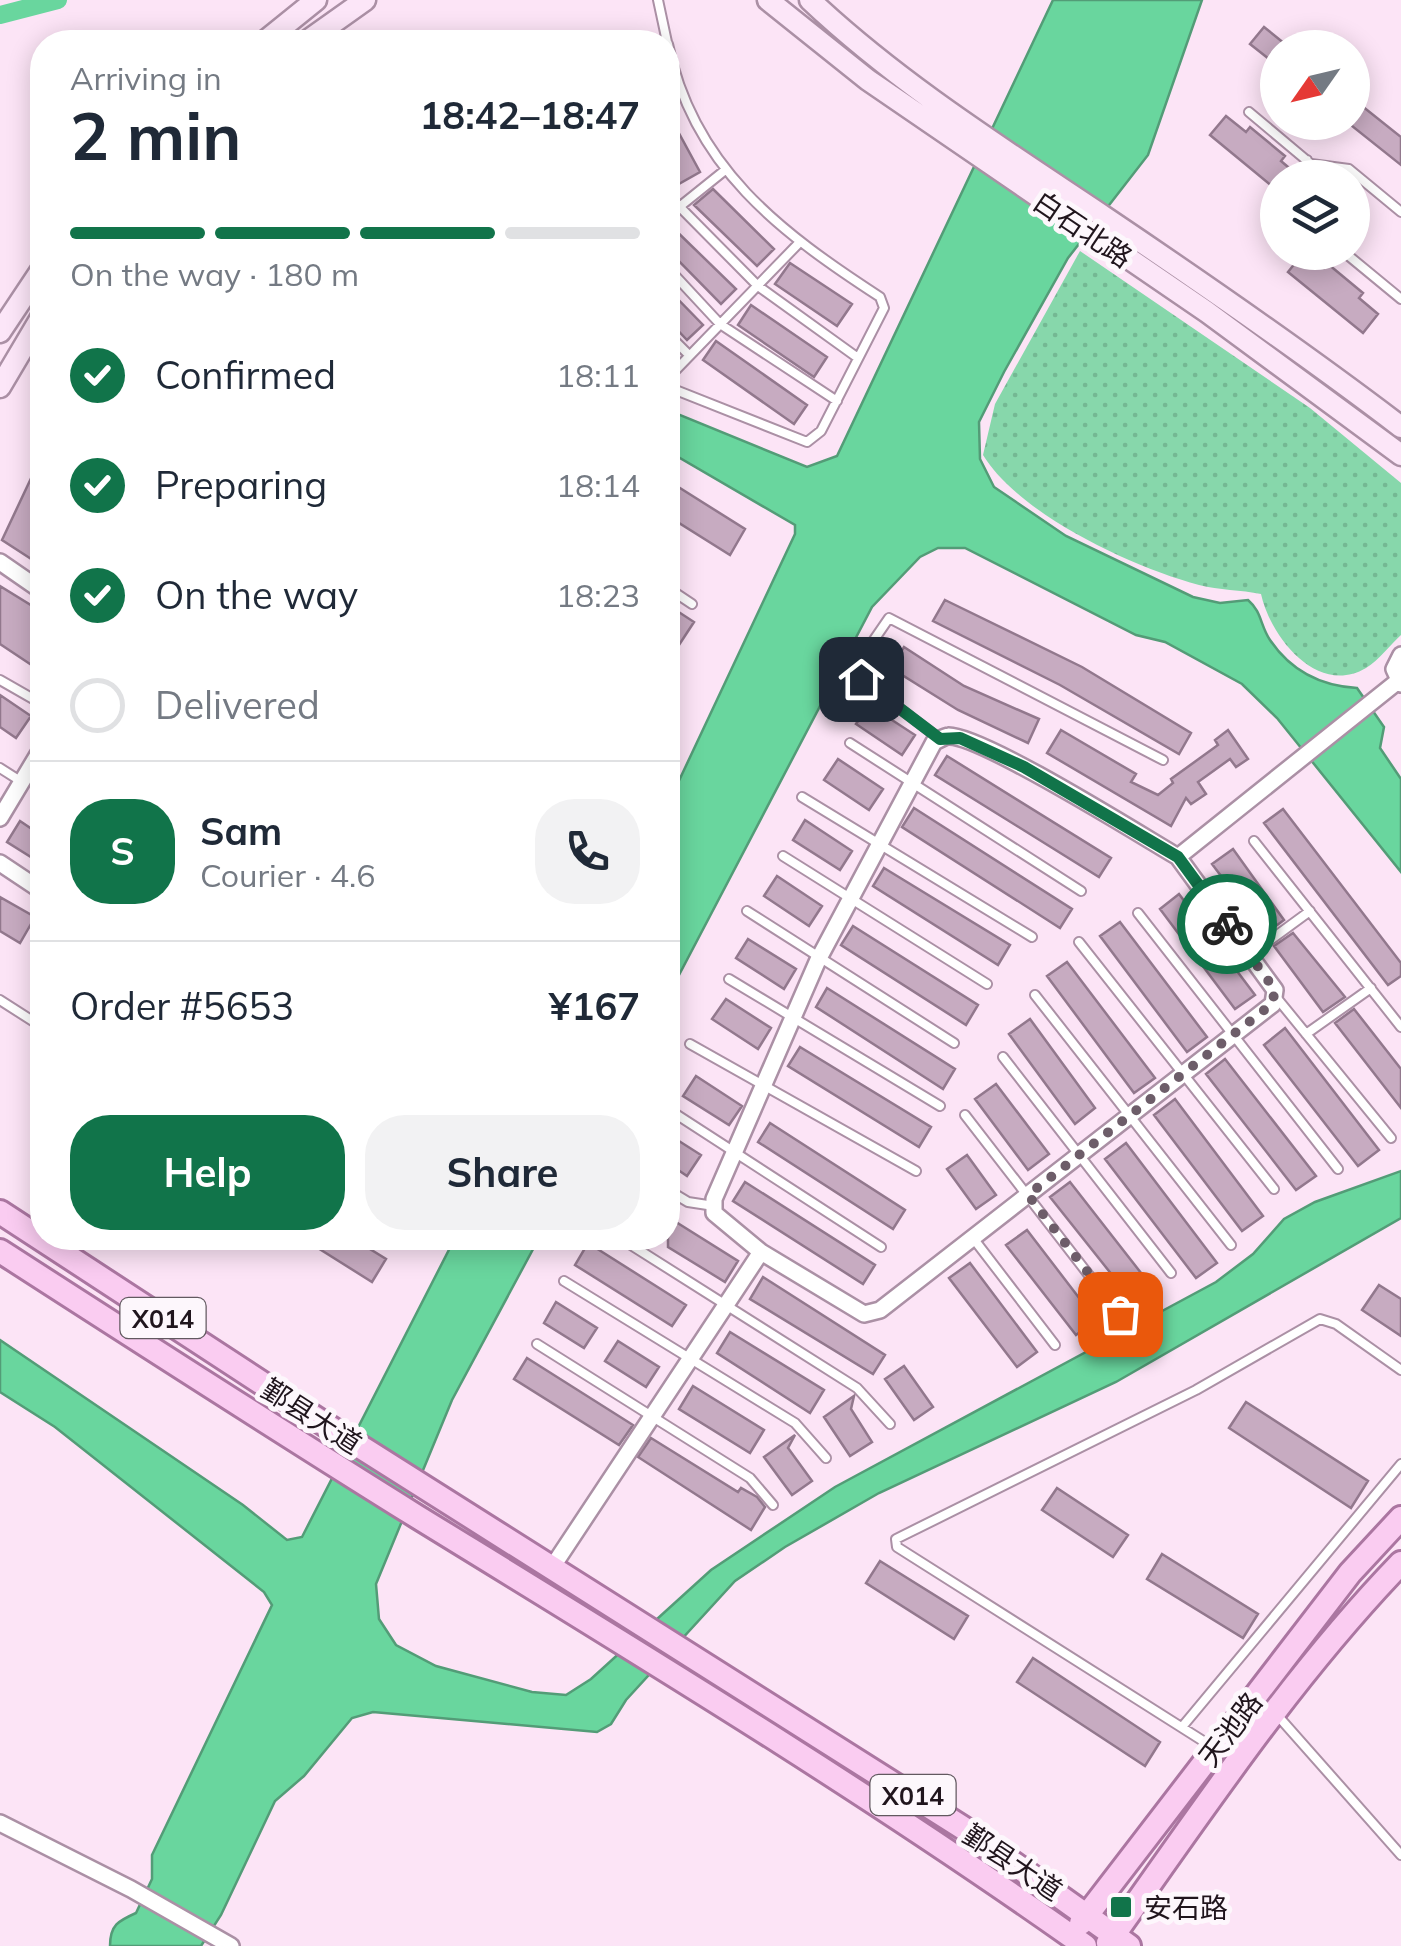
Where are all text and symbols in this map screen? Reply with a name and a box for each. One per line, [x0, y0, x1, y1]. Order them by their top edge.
north arrow [1260, 30, 1370, 140]
map controls [1260, 30, 1370, 270]
text: Arriving in [70, 58, 222, 98]
text: 18:42–18:47 [420, 91, 640, 139]
text: 2 min [70, 95, 241, 176]
button: layers [1260, 160, 1370, 270]
street label: 白石北路 [1027, 183, 1139, 275]
text: On the way · 180 m [70, 254, 359, 294]
icon: check [70, 348, 125, 403]
text: Confirmed [155, 351, 336, 399]
text: 18:11 [556, 355, 640, 395]
icon: check [70, 458, 125, 513]
text: Preparing [155, 461, 327, 509]
text: 18:14 [556, 465, 640, 505]
icon: check [70, 568, 125, 623]
text: On the way [155, 571, 358, 619]
text: 18:23 [556, 575, 640, 615]
pin [819, 637, 904, 722]
icon: home [834, 652, 889, 707]
text: Delivered [155, 681, 320, 729]
button: phone [535, 799, 640, 904]
text: Sam [200, 807, 282, 855]
text: S [110, 827, 135, 875]
text: Courier · 4.6 [200, 855, 376, 895]
courier [1177, 874, 1277, 974]
icon: bike [1200, 897, 1255, 952]
text: Order #5653 [70, 982, 294, 1030]
text: ¥167 [549, 982, 640, 1030]
button: Help [70, 1115, 345, 1230]
button: Share [365, 1115, 640, 1230]
pin [1078, 1272, 1163, 1357]
icon: bag [1093, 1287, 1148, 1342]
road number: X014 [120, 1298, 206, 1338]
street label: 鄞县大道 [255, 1371, 369, 1461]
street label: 天池路 [1191, 1685, 1269, 1773]
road number: X014 [870, 1775, 956, 1815]
street label: 鄞县大道 [957, 1816, 1069, 1908]
place label: 安石路 [1144, 1890, 1228, 1925]
marker: 安石路 [1108, 1894, 1134, 1920]

